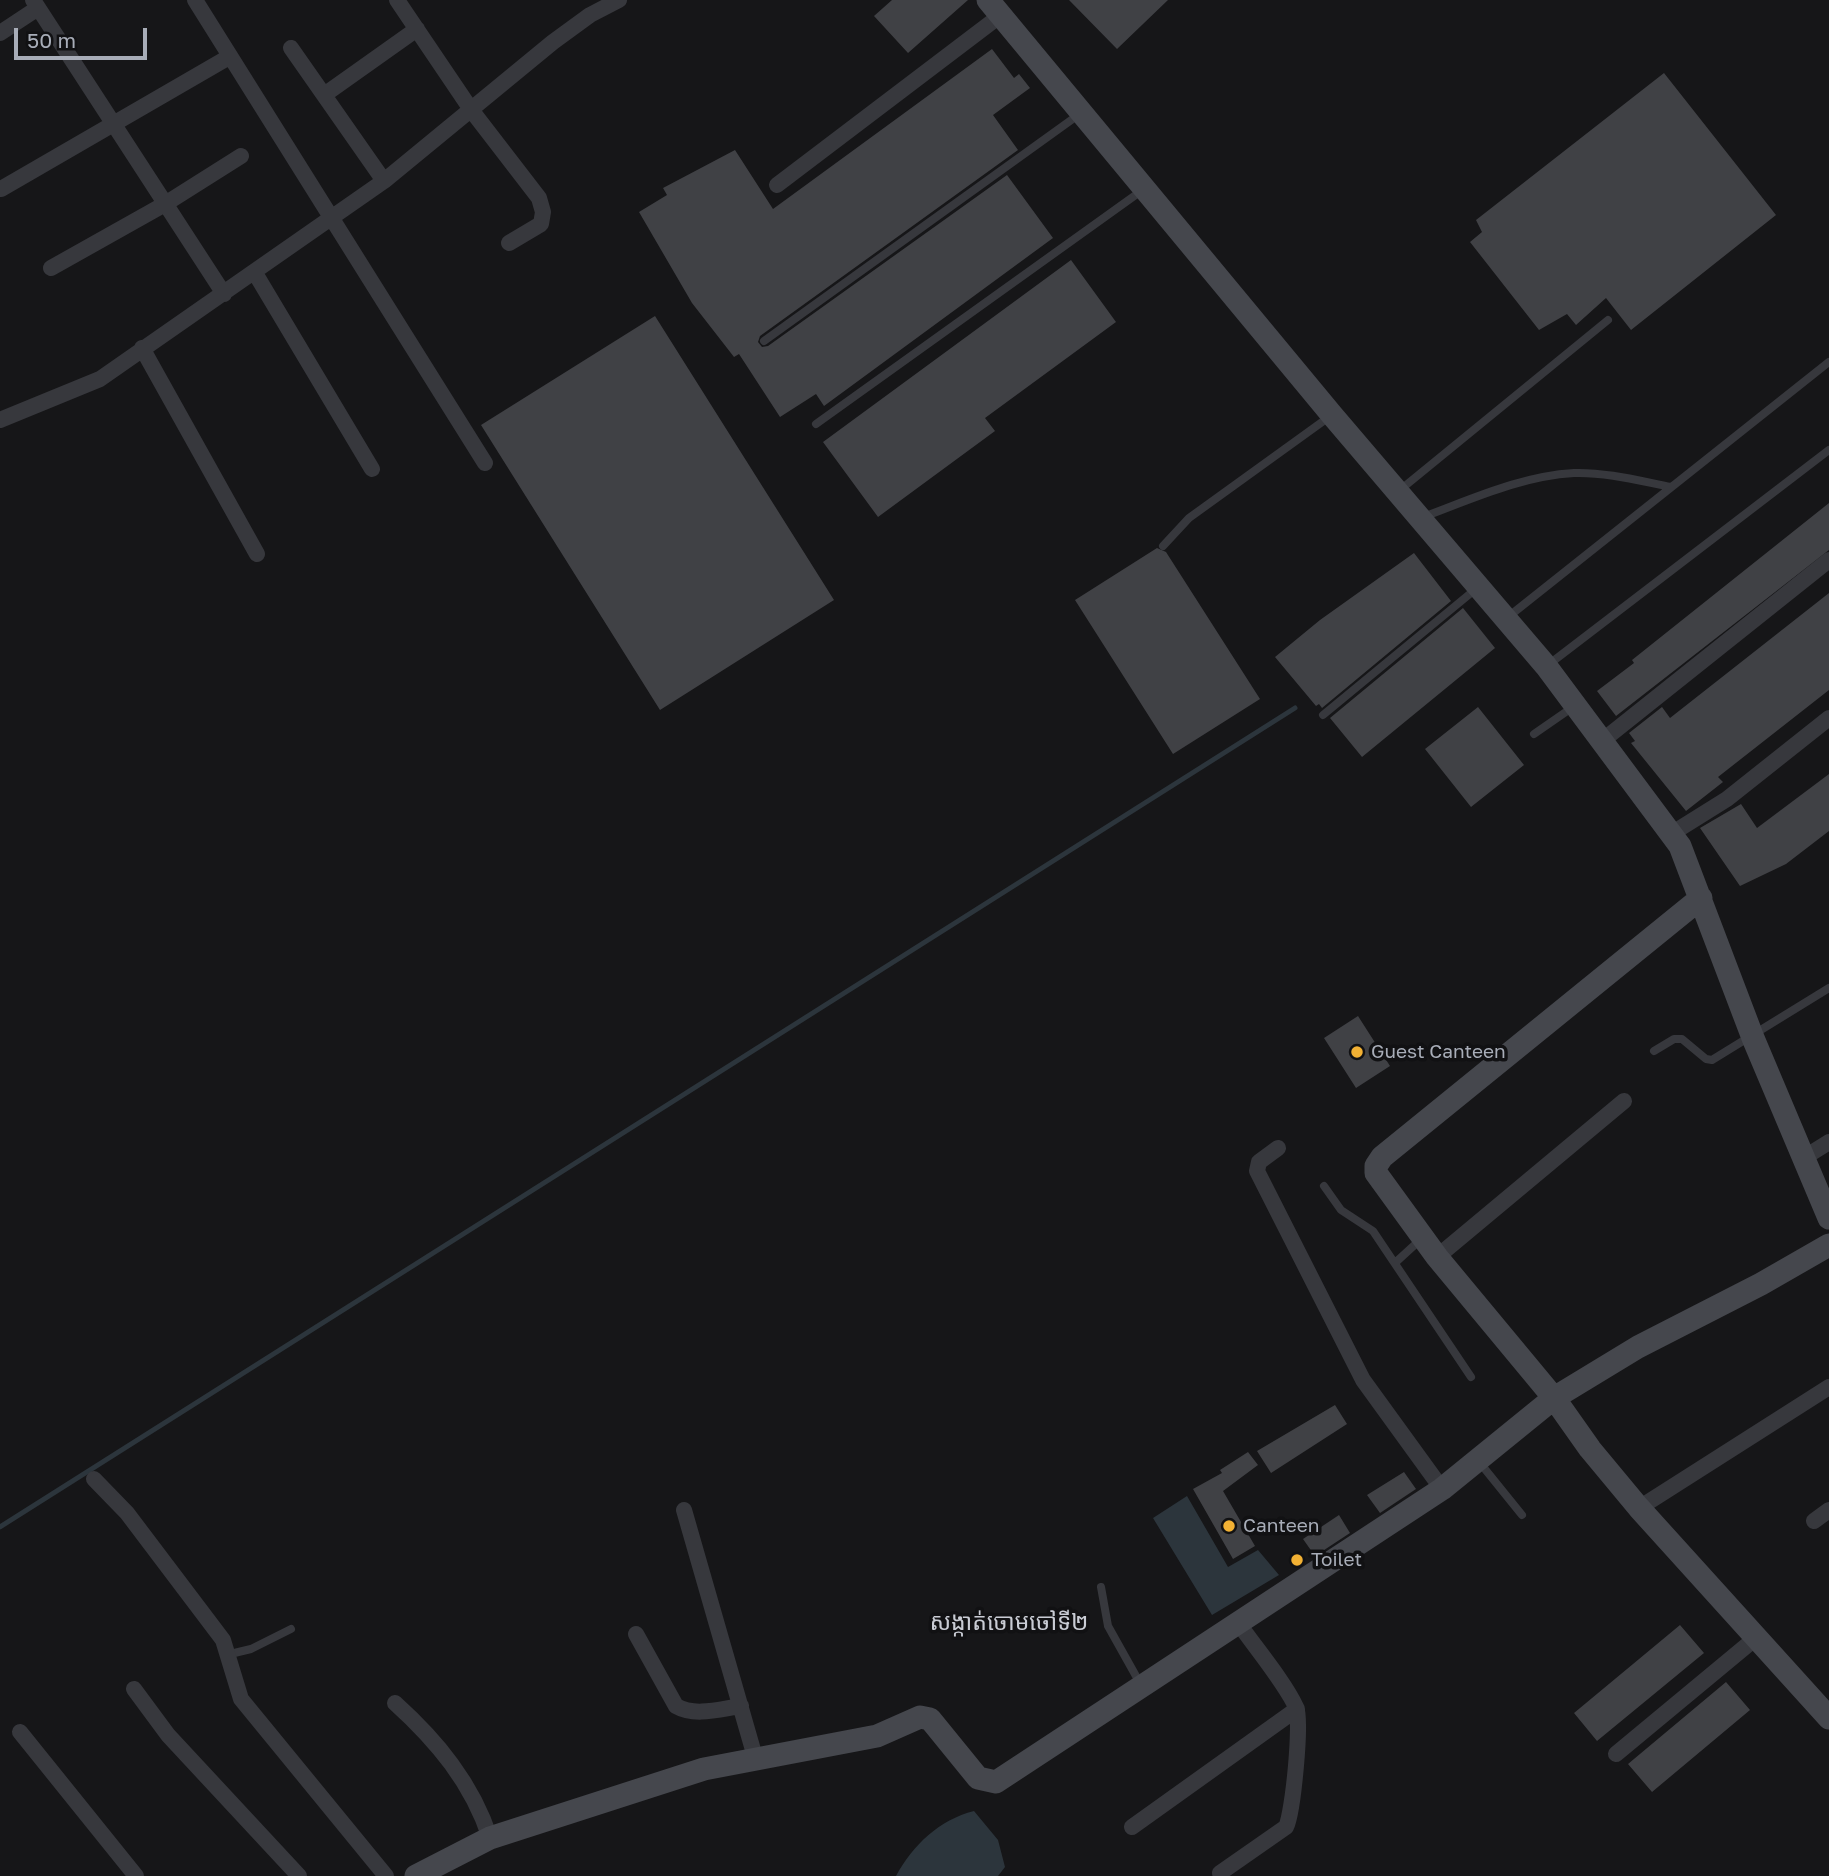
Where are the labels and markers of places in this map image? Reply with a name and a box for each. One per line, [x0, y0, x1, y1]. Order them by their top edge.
place label: Guest Canteen [1371, 1041, 1506, 1063]
marker: Guest Canteen [1349, 1044, 1365, 1060]
place label: Canteen [1243, 1515, 1319, 1537]
marker: Canteen [1221, 1518, 1237, 1534]
place label: Toilet [1311, 1549, 1362, 1571]
marker: Toilet [1289, 1552, 1305, 1568]

